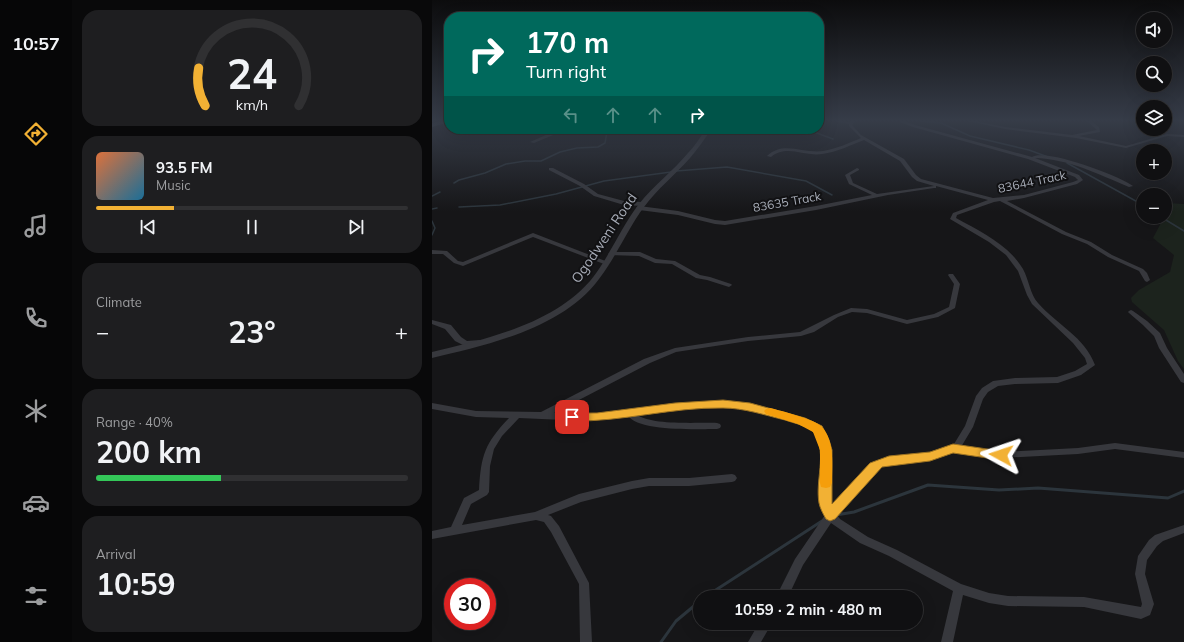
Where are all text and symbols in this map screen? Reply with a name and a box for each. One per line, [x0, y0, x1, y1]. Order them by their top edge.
map controls [1136, 12, 1172, 224]
button: sound [1136, 12, 1172, 48]
text: 170 m [526, 25, 609, 60]
icon: right [460, 28, 512, 80]
text: 10:57 [12, 32, 60, 55]
text: 24 [227, 47, 277, 99]
button: search [1136, 56, 1172, 92]
text: Turn right [526, 60, 606, 83]
text: km/h [236, 96, 268, 114]
button: layers [1136, 100, 1172, 136]
icon: left [560, 104, 582, 126]
icon: ahead [602, 104, 624, 126]
icon: ahead [644, 104, 666, 126]
icon: right [686, 104, 708, 126]
icon: directions [22, 120, 50, 148]
button: + [1136, 144, 1172, 180]
text: 93.5 FM [156, 158, 212, 177]
street label: 83644 Track [997, 167, 1068, 196]
text: Music [156, 177, 191, 193]
street label: 83635 Track [752, 188, 823, 215]
button: − [1136, 188, 1172, 224]
street label: Ogodweni Road [567, 190, 641, 286]
icon: music [22, 212, 50, 240]
icon: previous [137, 216, 159, 238]
icon: pause [241, 216, 263, 238]
icon: next [345, 216, 367, 238]
text: Climate [96, 294, 142, 310]
icon: phone [22, 304, 50, 332]
text: 23° [228, 313, 276, 351]
text: − [96, 318, 109, 346]
text: + [395, 318, 408, 346]
icon: climate [22, 397, 50, 425]
pin [555, 400, 589, 434]
icon: arrive [561, 406, 583, 428]
text: Range · 40% [96, 414, 173, 430]
text: 200 km [96, 433, 202, 471]
position arrow [980, 434, 1022, 476]
icon: car [22, 489, 50, 517]
text: Arrival [96, 546, 136, 562]
text: 10:59 [96, 565, 175, 603]
speed limit sign: 30 [444, 578, 496, 630]
icon: filters [22, 582, 50, 610]
text: 10:59 · 2 min · 480 m [734, 600, 882, 619]

